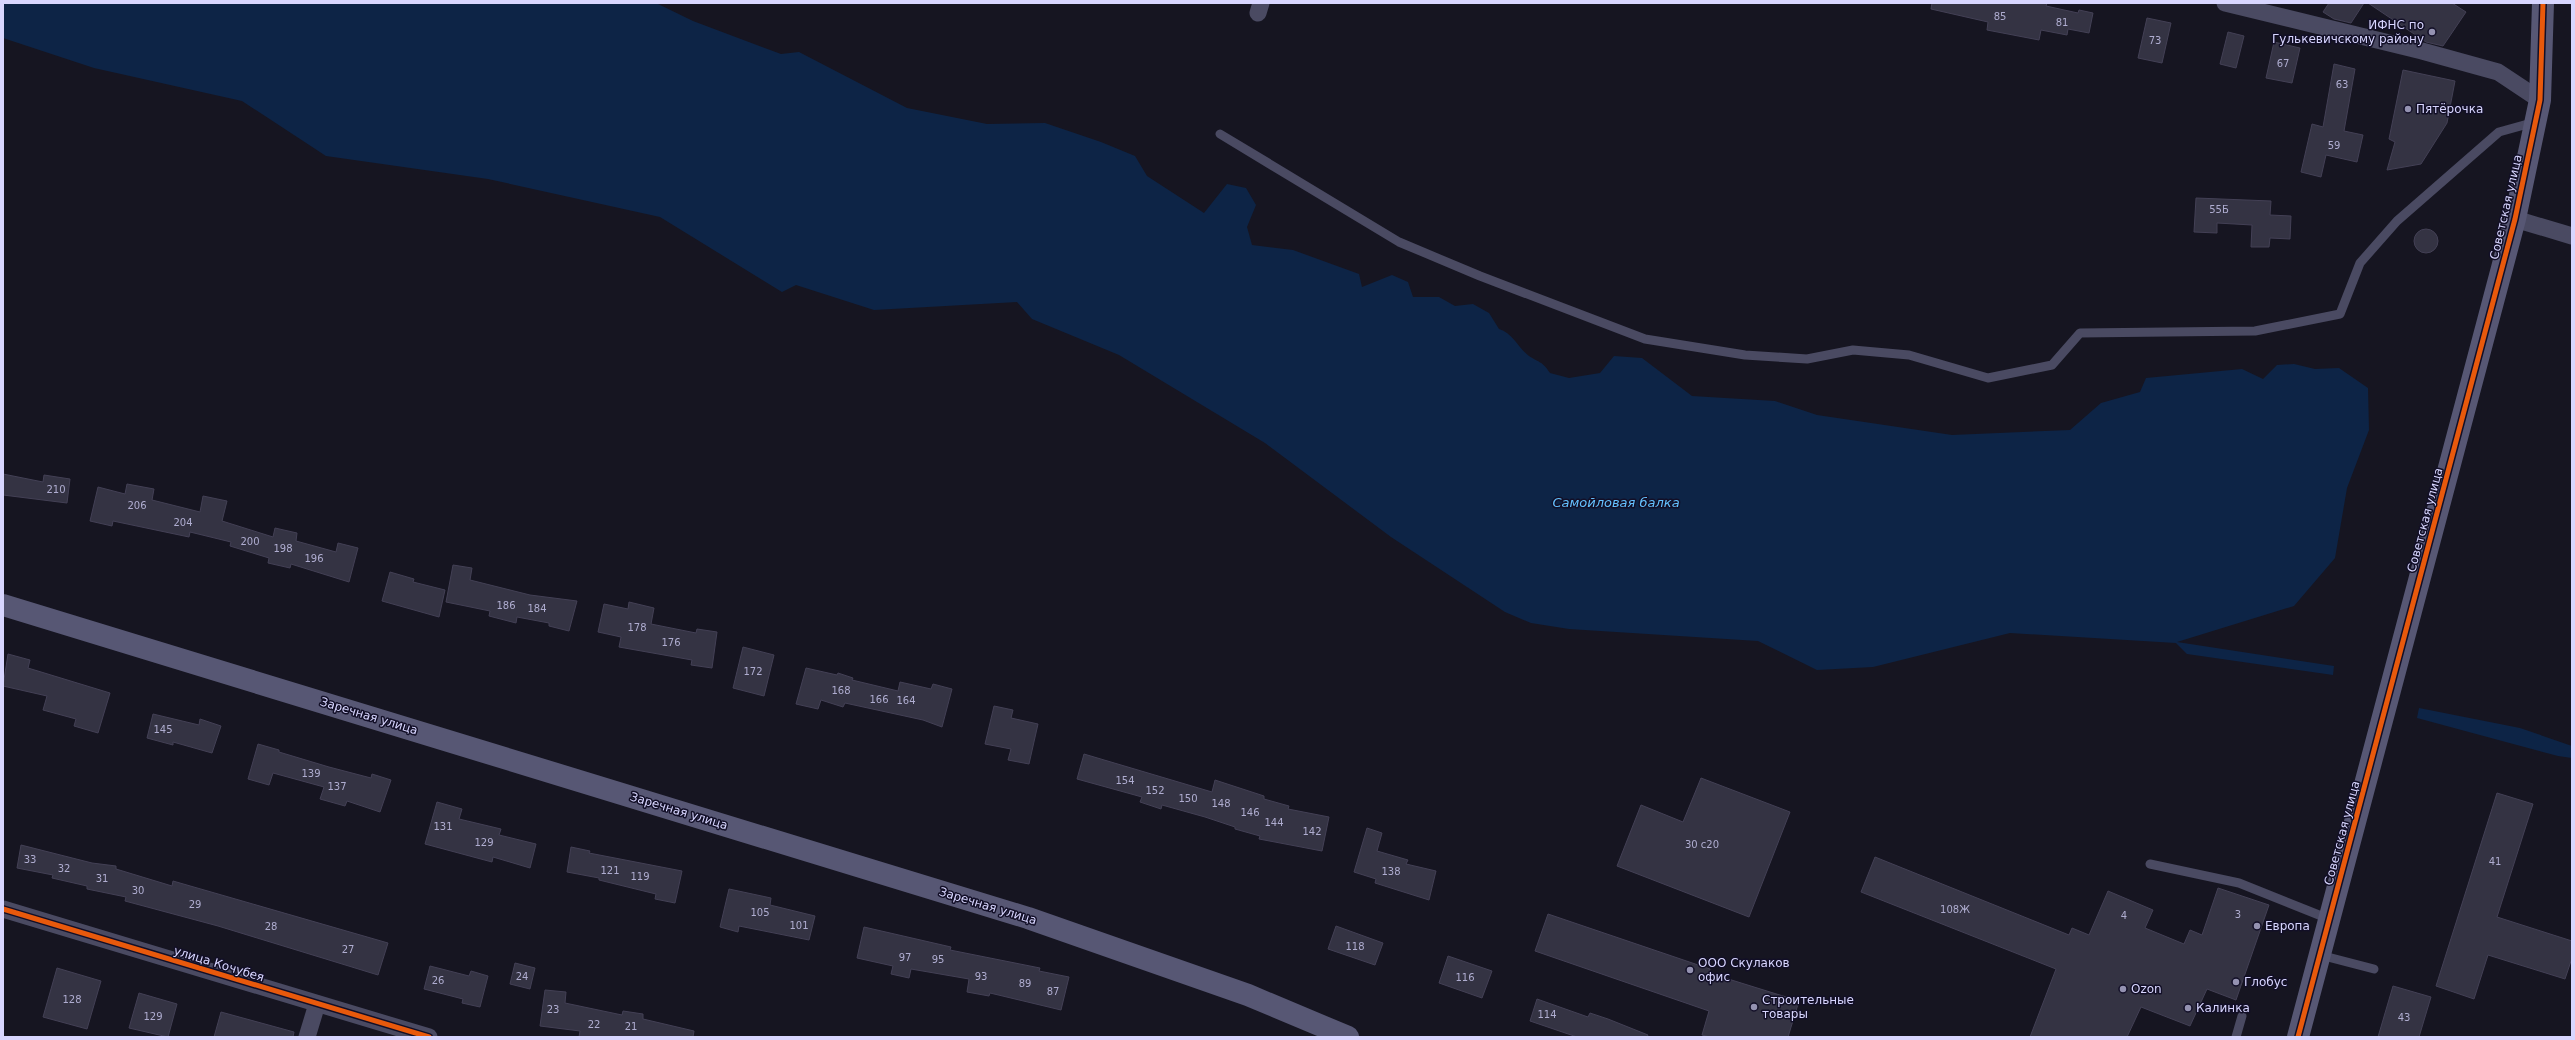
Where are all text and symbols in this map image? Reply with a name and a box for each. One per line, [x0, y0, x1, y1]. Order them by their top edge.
house number: 85 [1994, 11, 2006, 22]
house number: 81 [2056, 17, 2068, 28]
place label: ИФНС по Гулькевичскому району [2272, 18, 2424, 46]
marker: ИФНС по Гулькевичскому району [2427, 27, 2437, 37]
house number: 73 [2149, 35, 2161, 46]
house number: 67 [2277, 58, 2289, 69]
house number: 63 [2336, 79, 2348, 90]
place label: Пятёрочка [2416, 102, 2483, 116]
marker: Пятёрочка [2403, 104, 2413, 114]
house number: 59 [2328, 140, 2340, 151]
street label: Советская улица [2487, 153, 2525, 261]
house number: 55Б [2209, 204, 2229, 215]
street label: Советская улица [2404, 466, 2446, 574]
house number: 210 [46, 484, 66, 495]
water label: Самойловая балка [1552, 495, 1680, 510]
house number: 206 [127, 500, 147, 511]
house number: 204 [173, 517, 193, 528]
house number: 200 [240, 536, 260, 547]
house number: 198 [273, 543, 293, 554]
house number: 196 [304, 553, 324, 564]
house number: 186 [496, 600, 516, 611]
house number: 184 [527, 603, 547, 614]
house number: 178 [627, 622, 647, 633]
house number: 176 [661, 637, 681, 648]
house number: 172 [743, 666, 763, 677]
house number: 168 [831, 685, 851, 696]
street label: Заречная улица [318, 694, 420, 738]
house number: 166 [869, 694, 889, 705]
house number: 164 [896, 695, 916, 706]
house number: 145 [153, 724, 173, 735]
house number: 139 [301, 768, 321, 779]
house number: 154 [1115, 775, 1135, 786]
street label: Советская улица [2321, 779, 2363, 887]
house number: 137 [327, 781, 347, 792]
house number: 152 [1145, 785, 1165, 796]
street label: Заречная улица [628, 789, 730, 833]
house number: 150 [1178, 793, 1198, 804]
house number: 148 [1211, 798, 1231, 809]
house number: 146 [1240, 807, 1260, 818]
house number: 144 [1264, 817, 1284, 828]
house number: 131 [433, 821, 453, 832]
house number: 142 [1302, 826, 1322, 837]
house number: 129 [474, 837, 494, 848]
house number: 30 с20 [1685, 839, 1719, 850]
house number: 33 [24, 854, 36, 865]
house number: 41 [2489, 856, 2501, 867]
house number: 32 [58, 863, 70, 874]
house number: 121 [600, 865, 620, 876]
house number: 138 [1381, 866, 1401, 877]
house number: 119 [630, 871, 650, 882]
house number: 31 [96, 873, 108, 884]
street label: Заречная улица [937, 884, 1039, 928]
house number: 30 [132, 885, 144, 896]
house number: 29 [189, 899, 201, 910]
house number: 108Ж [1940, 904, 1970, 915]
house number: 105 [750, 907, 770, 918]
house number: 3 [2235, 909, 2241, 920]
house number: 4 [2121, 910, 2127, 921]
place label: Европа [2265, 919, 2310, 933]
house number: 101 [789, 920, 809, 931]
house number: 28 [265, 921, 277, 932]
marker: Европа [2252, 921, 2262, 931]
house number: 118 [1345, 941, 1365, 952]
street label: улица Кочубея [172, 944, 266, 984]
house number: 27 [342, 944, 354, 955]
house number: 97 [899, 952, 911, 963]
house number: 95 [932, 954, 944, 965]
place label: ООО Скулаков офис [1698, 956, 1790, 984]
marker: ООО Скулаков офис [1685, 965, 1695, 975]
house number: 24 [516, 971, 528, 982]
house number: 93 [975, 971, 987, 982]
house number: 116 [1455, 972, 1475, 983]
house number: 26 [432, 975, 444, 986]
place label: Глобус [2244, 975, 2287, 989]
marker: Глобус [2231, 977, 2241, 987]
house number: 89 [1019, 978, 1031, 989]
place label: Ozon [2131, 982, 2162, 996]
marker: Ozon [2118, 984, 2128, 994]
house number: 87 [1047, 986, 1059, 997]
place label: Строительные товары [1762, 993, 1854, 1021]
house number: 128 [62, 994, 82, 1005]
place label: Калинка [2196, 1001, 2250, 1015]
marker: Строительные товары [1749, 1002, 1759, 1012]
marker: Калинка [2183, 1003, 2193, 1013]
house number: 23 [547, 1004, 559, 1015]
house number: 114 [1537, 1009, 1557, 1020]
house number: 129 [143, 1011, 163, 1022]
house number: 43 [2398, 1012, 2410, 1023]
house number: 22 [588, 1019, 600, 1030]
house number: 21 [625, 1021, 637, 1032]

